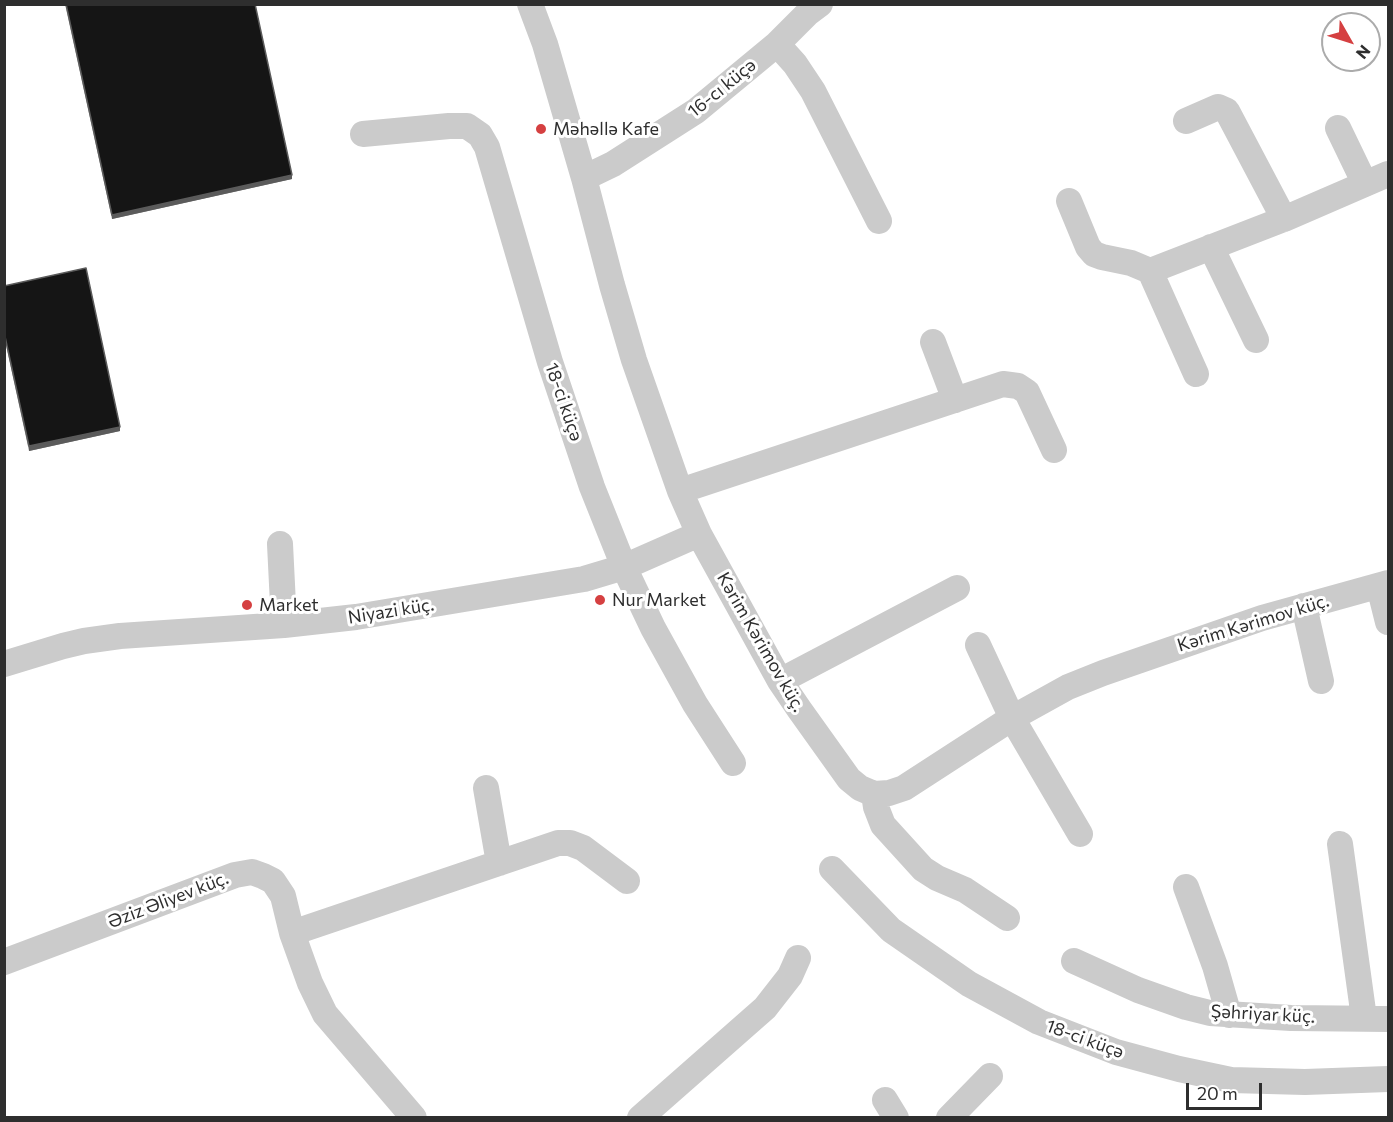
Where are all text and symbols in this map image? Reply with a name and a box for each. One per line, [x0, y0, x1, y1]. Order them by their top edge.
north arrow [1321, 12, 1381, 72]
text: N [1353, 42, 1375, 63]
street label: 16-cı küçə [684, 54, 760, 122]
place label: Məhəllə Kafe [553, 118, 659, 140]
marker: Məhəllə Kafe [534, 122, 548, 136]
street label: 18-ci küçə [541, 360, 587, 444]
street label: Kərim Kərimov küç. [712, 568, 810, 716]
place label: Nur Market [612, 589, 706, 611]
street label: Kərim Kərimov küç. [1175, 590, 1331, 656]
marker: Nur Market [593, 593, 607, 607]
place label: Market [259, 594, 319, 616]
street label: Niyazi küç. [346, 594, 436, 628]
marker: Market [240, 598, 254, 612]
street label: Əziz Əliyev küç. [105, 867, 231, 933]
street label: Şəhriyar küç. [1210, 1000, 1316, 1028]
street label: 18-ci küçə [1043, 1015, 1127, 1063]
scale bar [1189, 1071, 1266, 1109]
text: 20 m [1197, 1082, 1238, 1104]

